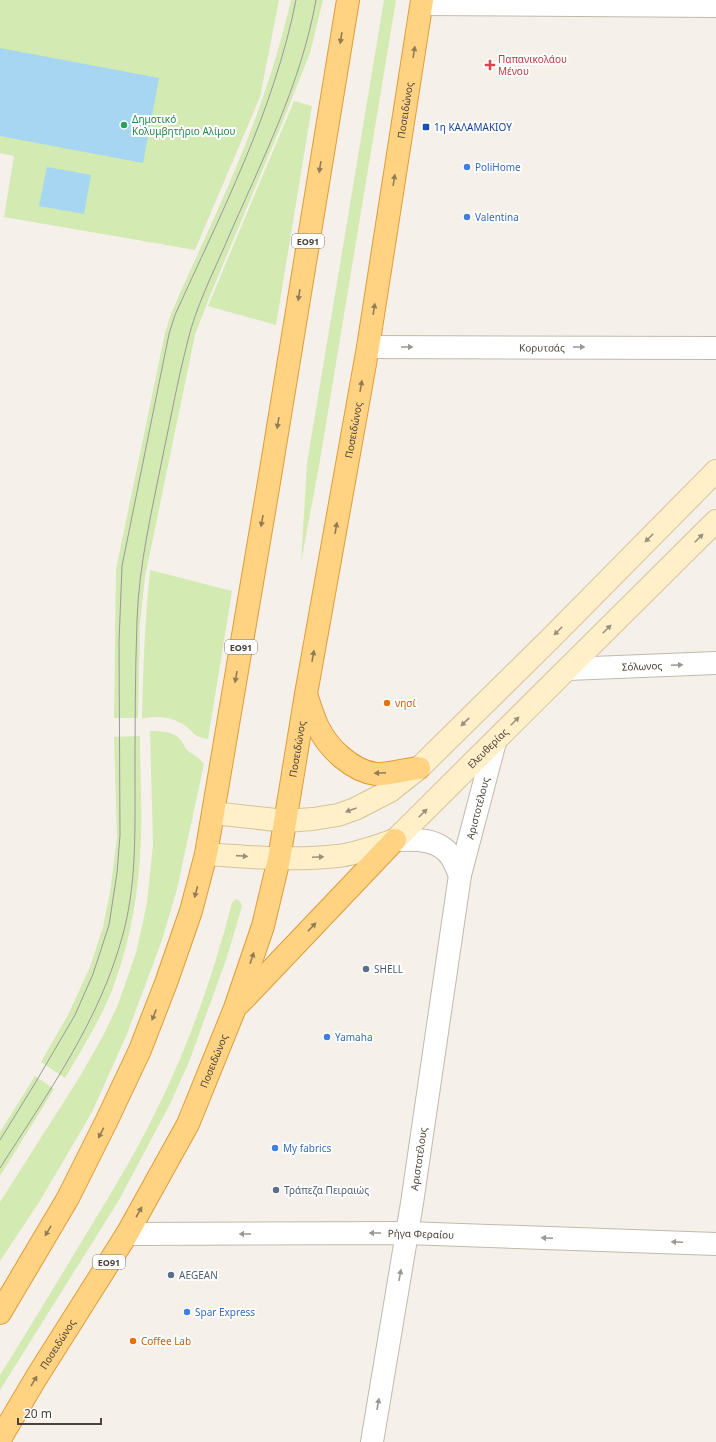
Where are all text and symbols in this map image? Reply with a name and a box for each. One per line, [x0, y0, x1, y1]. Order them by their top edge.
one-way arrow [338, 32, 344, 45]
one-way arrow [411, 46, 417, 58]
place label: Παπανικολάου Μένου [498, 52, 567, 78]
marker: Παπανικολάου Μένου [485, 60, 495, 70]
street label: Ποσειδώνος [394, 81, 416, 139]
place label: Δημοτικό Κολυμβητήριο Αλίμου [132, 112, 236, 138]
marker: Δημοτικό Κολυμβητήριο Αλίμου [119, 120, 129, 130]
place label: 1η ΚΑΛΑΜΑΚΙΟΥ [434, 120, 512, 134]
marker: 1η ΚΑΛΑΜΑΚΙΟΥ [421, 122, 431, 132]
place label: PoliHome [475, 160, 521, 174]
one-way arrow [317, 161, 323, 173]
marker: PoliHome [462, 162, 472, 172]
one-way arrow [391, 174, 397, 186]
place label: Valentina [475, 210, 519, 224]
marker: Valentina [462, 212, 472, 222]
road number: ΕΟ91 [292, 234, 324, 248]
one-way arrow [296, 289, 302, 301]
one-way arrow [371, 302, 377, 315]
street label: Κορυτσάς [519, 340, 565, 355]
one-way arrow [401, 344, 414, 350]
one-way arrow [573, 344, 586, 350]
one-way arrow [358, 380, 364, 392]
street label: Ποσειδώνος [341, 401, 365, 459]
one-way arrow [275, 417, 281, 429]
one-way arrow [259, 515, 265, 527]
one-way arrow [333, 522, 339, 534]
one-way arrow [644, 533, 654, 543]
one-way arrow [694, 533, 704, 543]
one-way arrow [602, 624, 612, 634]
one-way arrow [553, 626, 563, 636]
road number: ΕΟ91 [225, 640, 257, 654]
one-way arrow [310, 650, 316, 662]
street label: Σόλωνος [621, 658, 663, 674]
one-way arrow [671, 662, 684, 668]
one-way arrow [233, 670, 239, 683]
place label: νησί [395, 696, 416, 710]
marker: νησί [382, 698, 392, 708]
one-way arrow [510, 716, 520, 726]
one-way arrow [460, 717, 470, 727]
street label: Ποσειδώνος [285, 720, 309, 778]
street label: Ελευθερίας [464, 725, 511, 771]
one-way arrow [374, 769, 386, 776]
street label: Αριστοτέλους [463, 775, 493, 841]
one-way arrow [344, 808, 356, 814]
one-way arrow [418, 808, 428, 818]
one-way arrow [236, 853, 248, 860]
one-way arrow [312, 854, 325, 860]
one-way arrow [193, 886, 199, 898]
one-way arrow [307, 922, 316, 932]
one-way arrow [250, 951, 256, 963]
place label: SHELL [374, 962, 403, 976]
marker: SHELL [361, 964, 371, 974]
one-way arrow [150, 1009, 156, 1021]
place label: Yamaha [335, 1030, 373, 1044]
street label: Ποσειδώνος [196, 1032, 231, 1090]
marker: Yamaha [322, 1032, 332, 1042]
street label: Αριστοτέλους [407, 1126, 430, 1191]
one-way arrow [98, 1128, 104, 1139]
place label: My fabrics [283, 1141, 331, 1155]
marker: My fabrics [270, 1143, 280, 1153]
place label: Τράπεζα Πειραιώς [284, 1183, 369, 1197]
marker: Τράπεζα Πειραιώς [271, 1185, 281, 1195]
one-way arrow [136, 1206, 143, 1217]
one-way arrow [45, 1225, 52, 1237]
street label: Ρήγα Φεραίου [388, 1226, 455, 1242]
one-way arrow [368, 1230, 381, 1236]
one-way arrow [238, 1231, 251, 1237]
one-way arrow [540, 1235, 553, 1241]
one-way arrow [671, 1239, 683, 1246]
road number: ΕΟ91 [93, 1255, 125, 1269]
place label: AEGEAN [179, 1268, 218, 1282]
one-way arrow [397, 1269, 403, 1282]
marker: AEGEAN [166, 1270, 176, 1280]
place label: Spar Express [195, 1305, 255, 1319]
marker: Spar Express [182, 1307, 192, 1317]
street label: Ποσειδώνος [36, 1316, 79, 1372]
place label: Coffee Lab [141, 1334, 191, 1348]
marker: Coffee Lab [128, 1336, 138, 1346]
one-way arrow [30, 1375, 37, 1387]
one-way arrow [375, 1397, 381, 1410]
scale bar [18, 1400, 101, 1426]
text: 20 m [24, 1405, 52, 1422]

